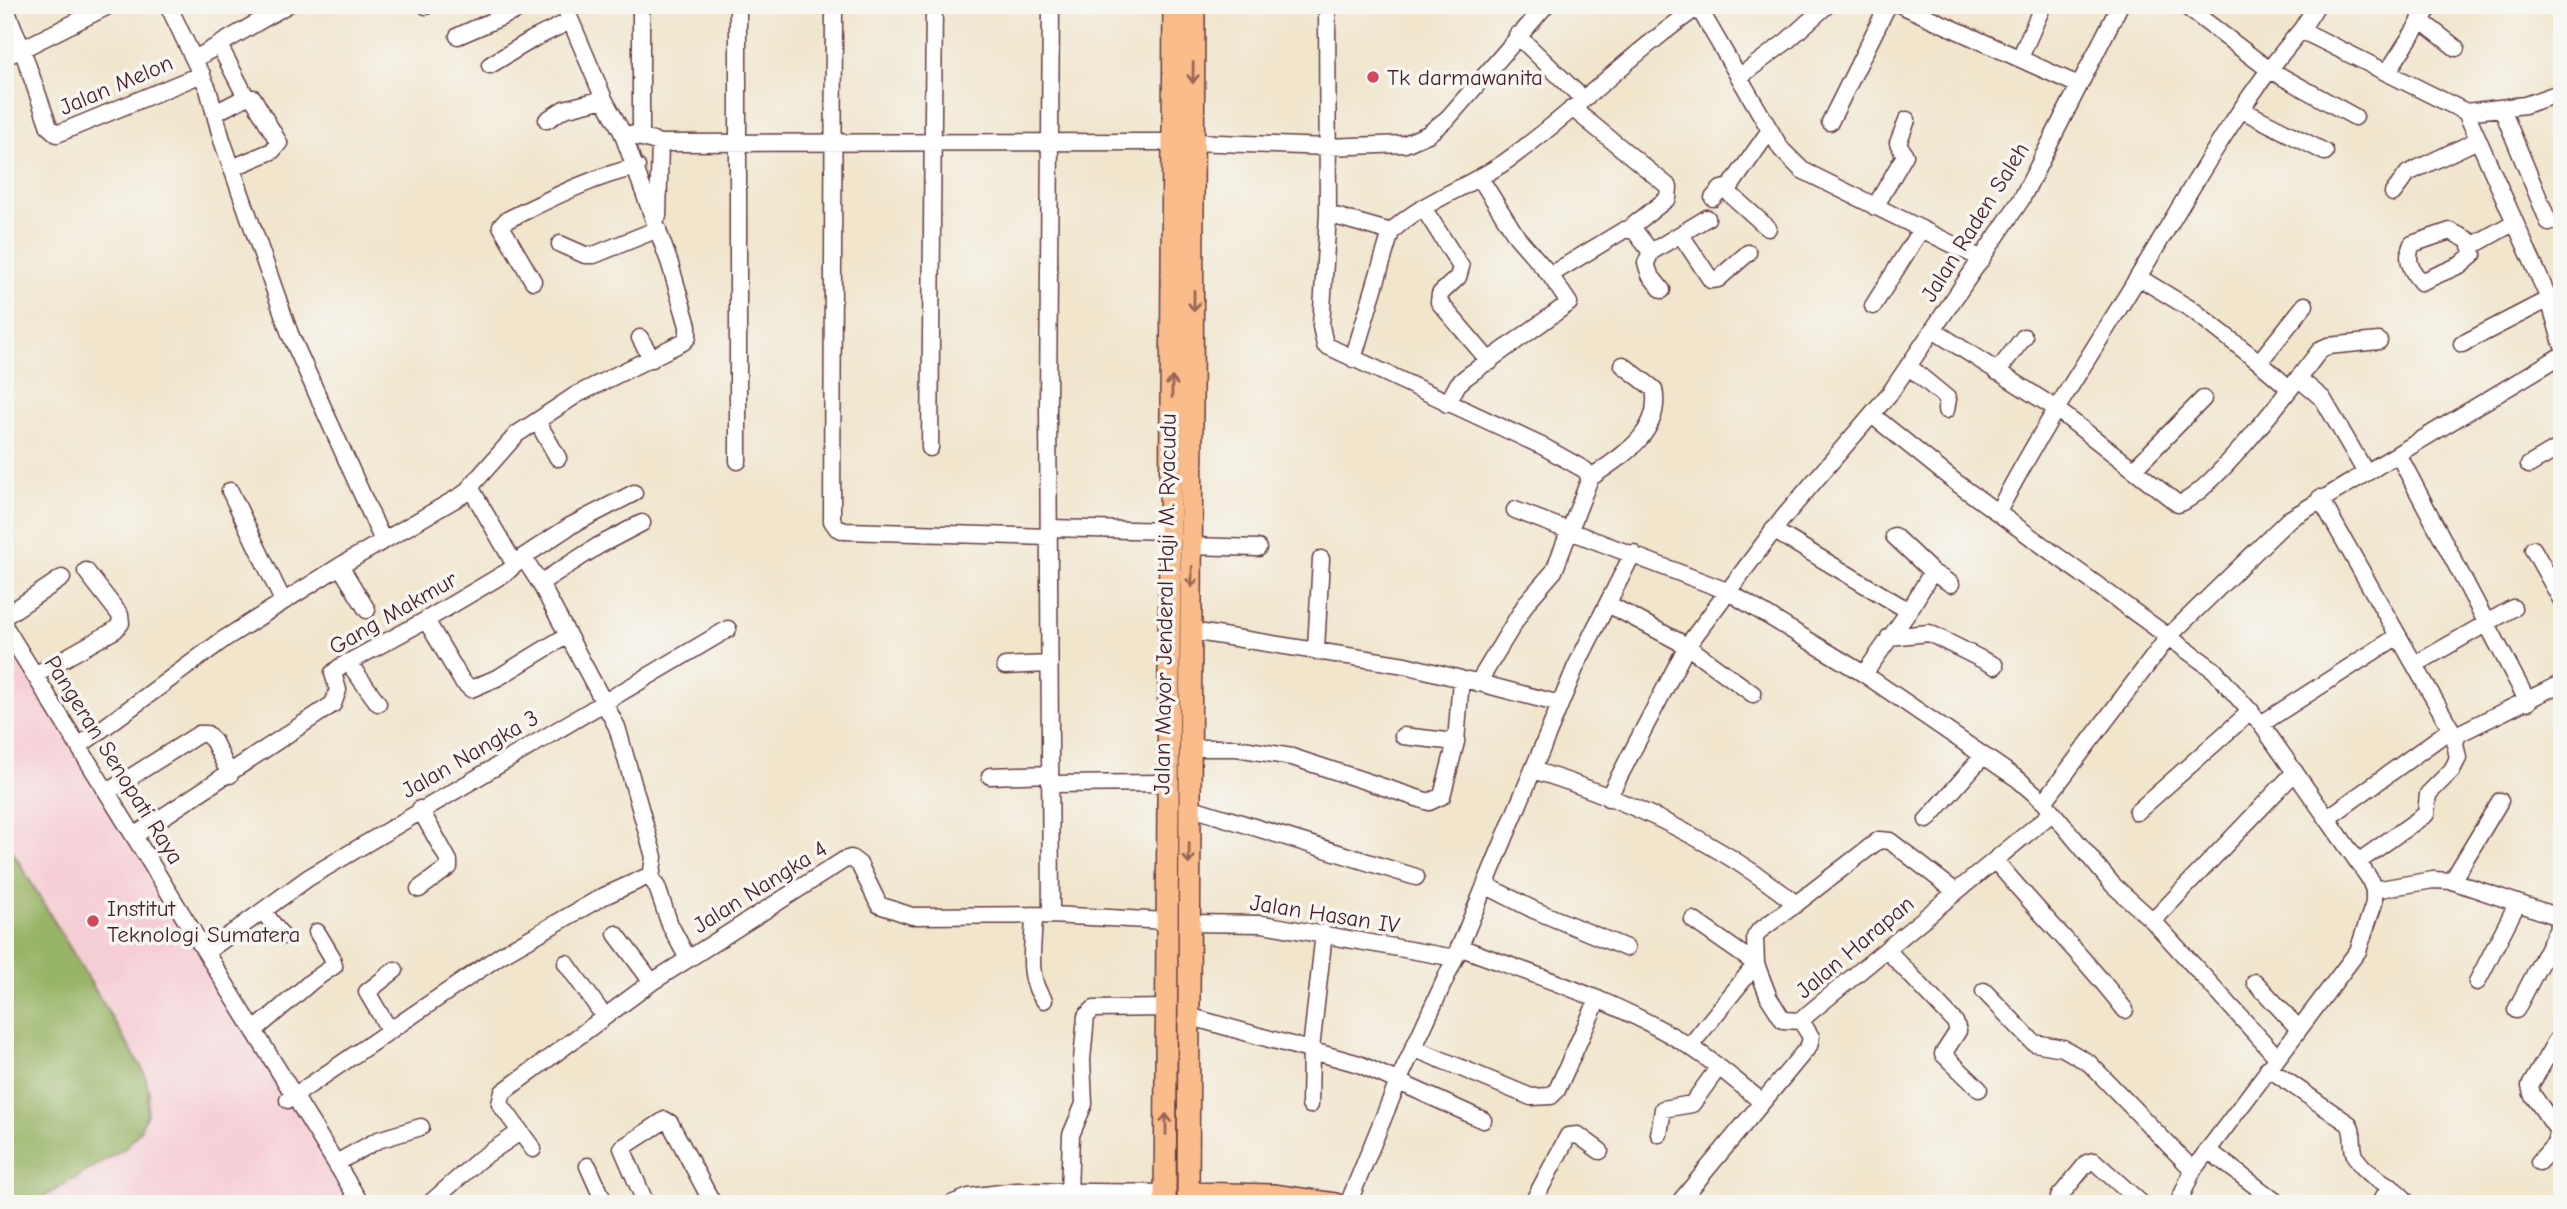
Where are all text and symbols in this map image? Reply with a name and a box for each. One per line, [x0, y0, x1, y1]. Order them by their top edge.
street label: Jalan Melon [55, 49, 177, 121]
one-way arrow [1186, 62, 1200, 85]
place label: Tk darmawanita [1387, 64, 1543, 91]
marker: Tk darmawanita [1365, 69, 1381, 85]
street label: Jalan Raden Saleh [1915, 137, 2035, 307]
one-way arrow [1187, 289, 1200, 312]
one-way arrow [1165, 376, 1178, 399]
street label: Jalan Mayor Jenderal Haji M. Ryacudu [1148, 413, 1182, 795]
street label: Gang Makmur [324, 565, 462, 660]
one-way arrow [1185, 566, 1199, 589]
street label: Pangeran Senopati Raya [39, 651, 189, 869]
street label: Jalan Nangka 3 [397, 704, 543, 804]
street label: Jalan Nangka 4 [688, 835, 832, 939]
one-way arrow [1182, 842, 1195, 865]
street label: Jalan Hasan IV [1248, 889, 1402, 939]
street label: Jalan Harapan [1791, 890, 1919, 1004]
place label: Institut Teknologi Sumatera [107, 895, 300, 948]
marker: Institut Teknologi Sumatera [85, 913, 101, 929]
one-way arrow [1159, 1113, 1173, 1136]

